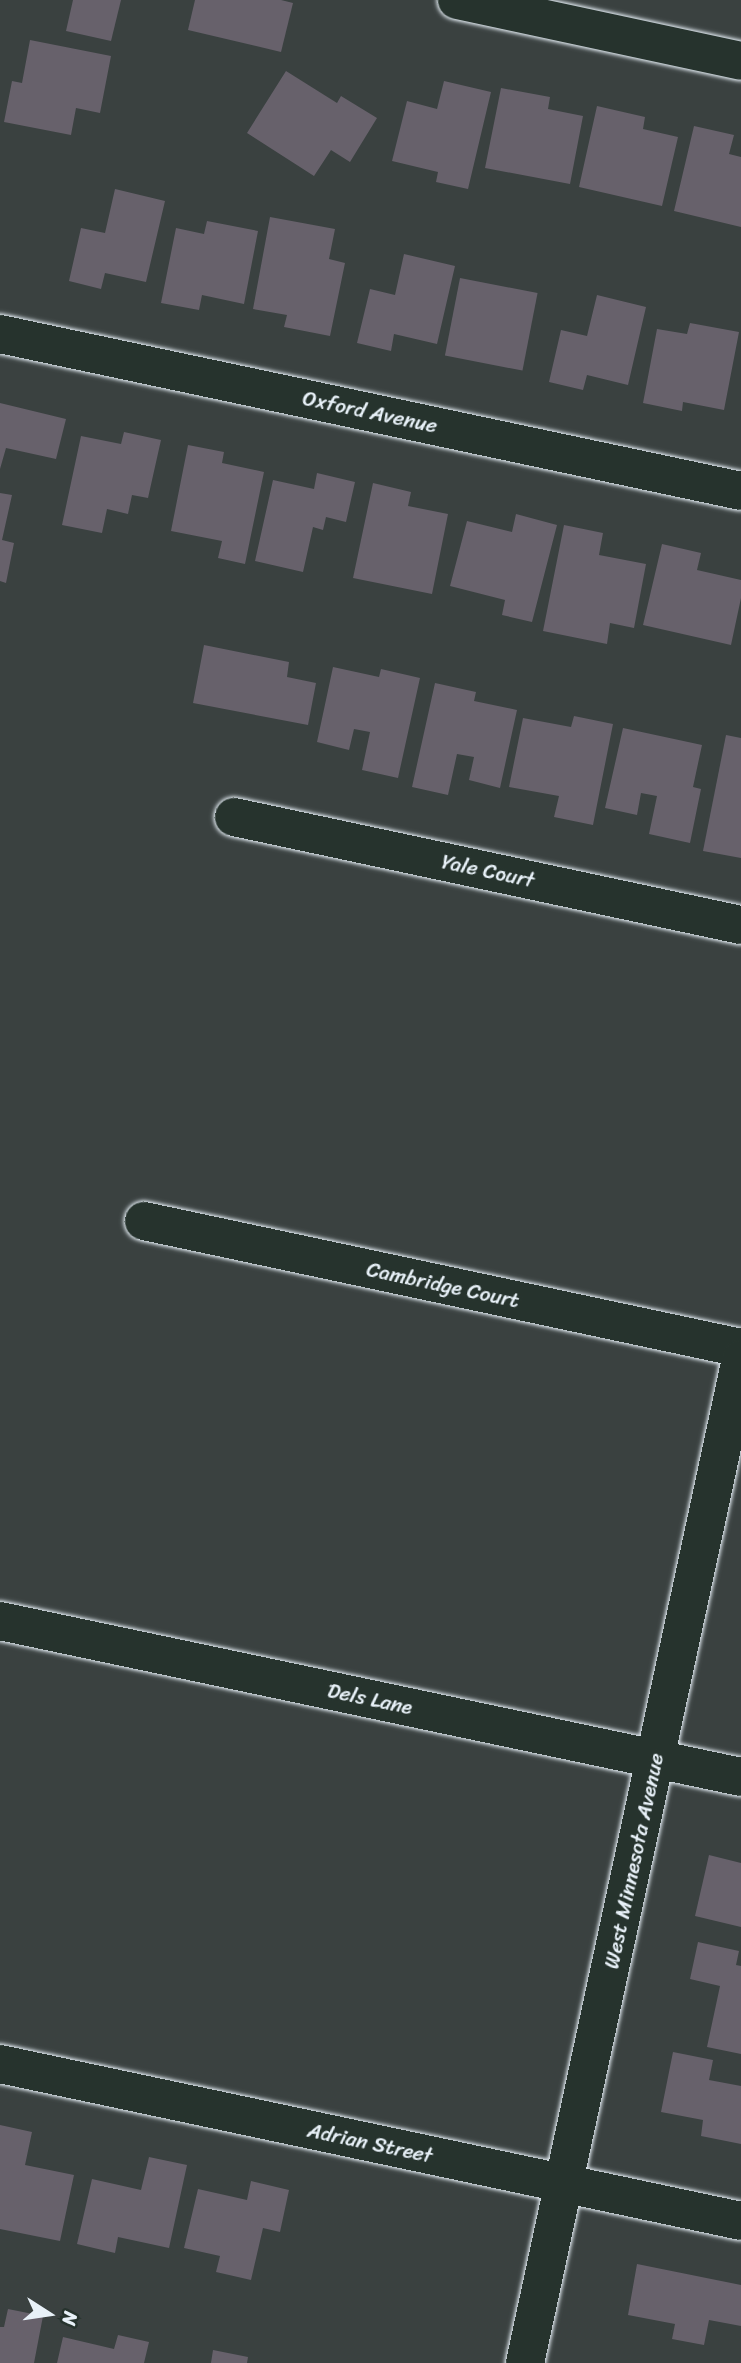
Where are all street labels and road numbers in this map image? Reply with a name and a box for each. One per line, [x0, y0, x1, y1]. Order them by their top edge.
street label: Oxford Avenue [301, 386, 439, 438]
street label: Yale Court [439, 849, 537, 893]
street label: Cambridge Court [364, 1257, 522, 1313]
street label: Dels Lane [325, 1678, 415, 1720]
street label: West Minnesota Avenue [599, 1751, 669, 1971]
street label: Adrian Street [305, 2117, 435, 2169]

